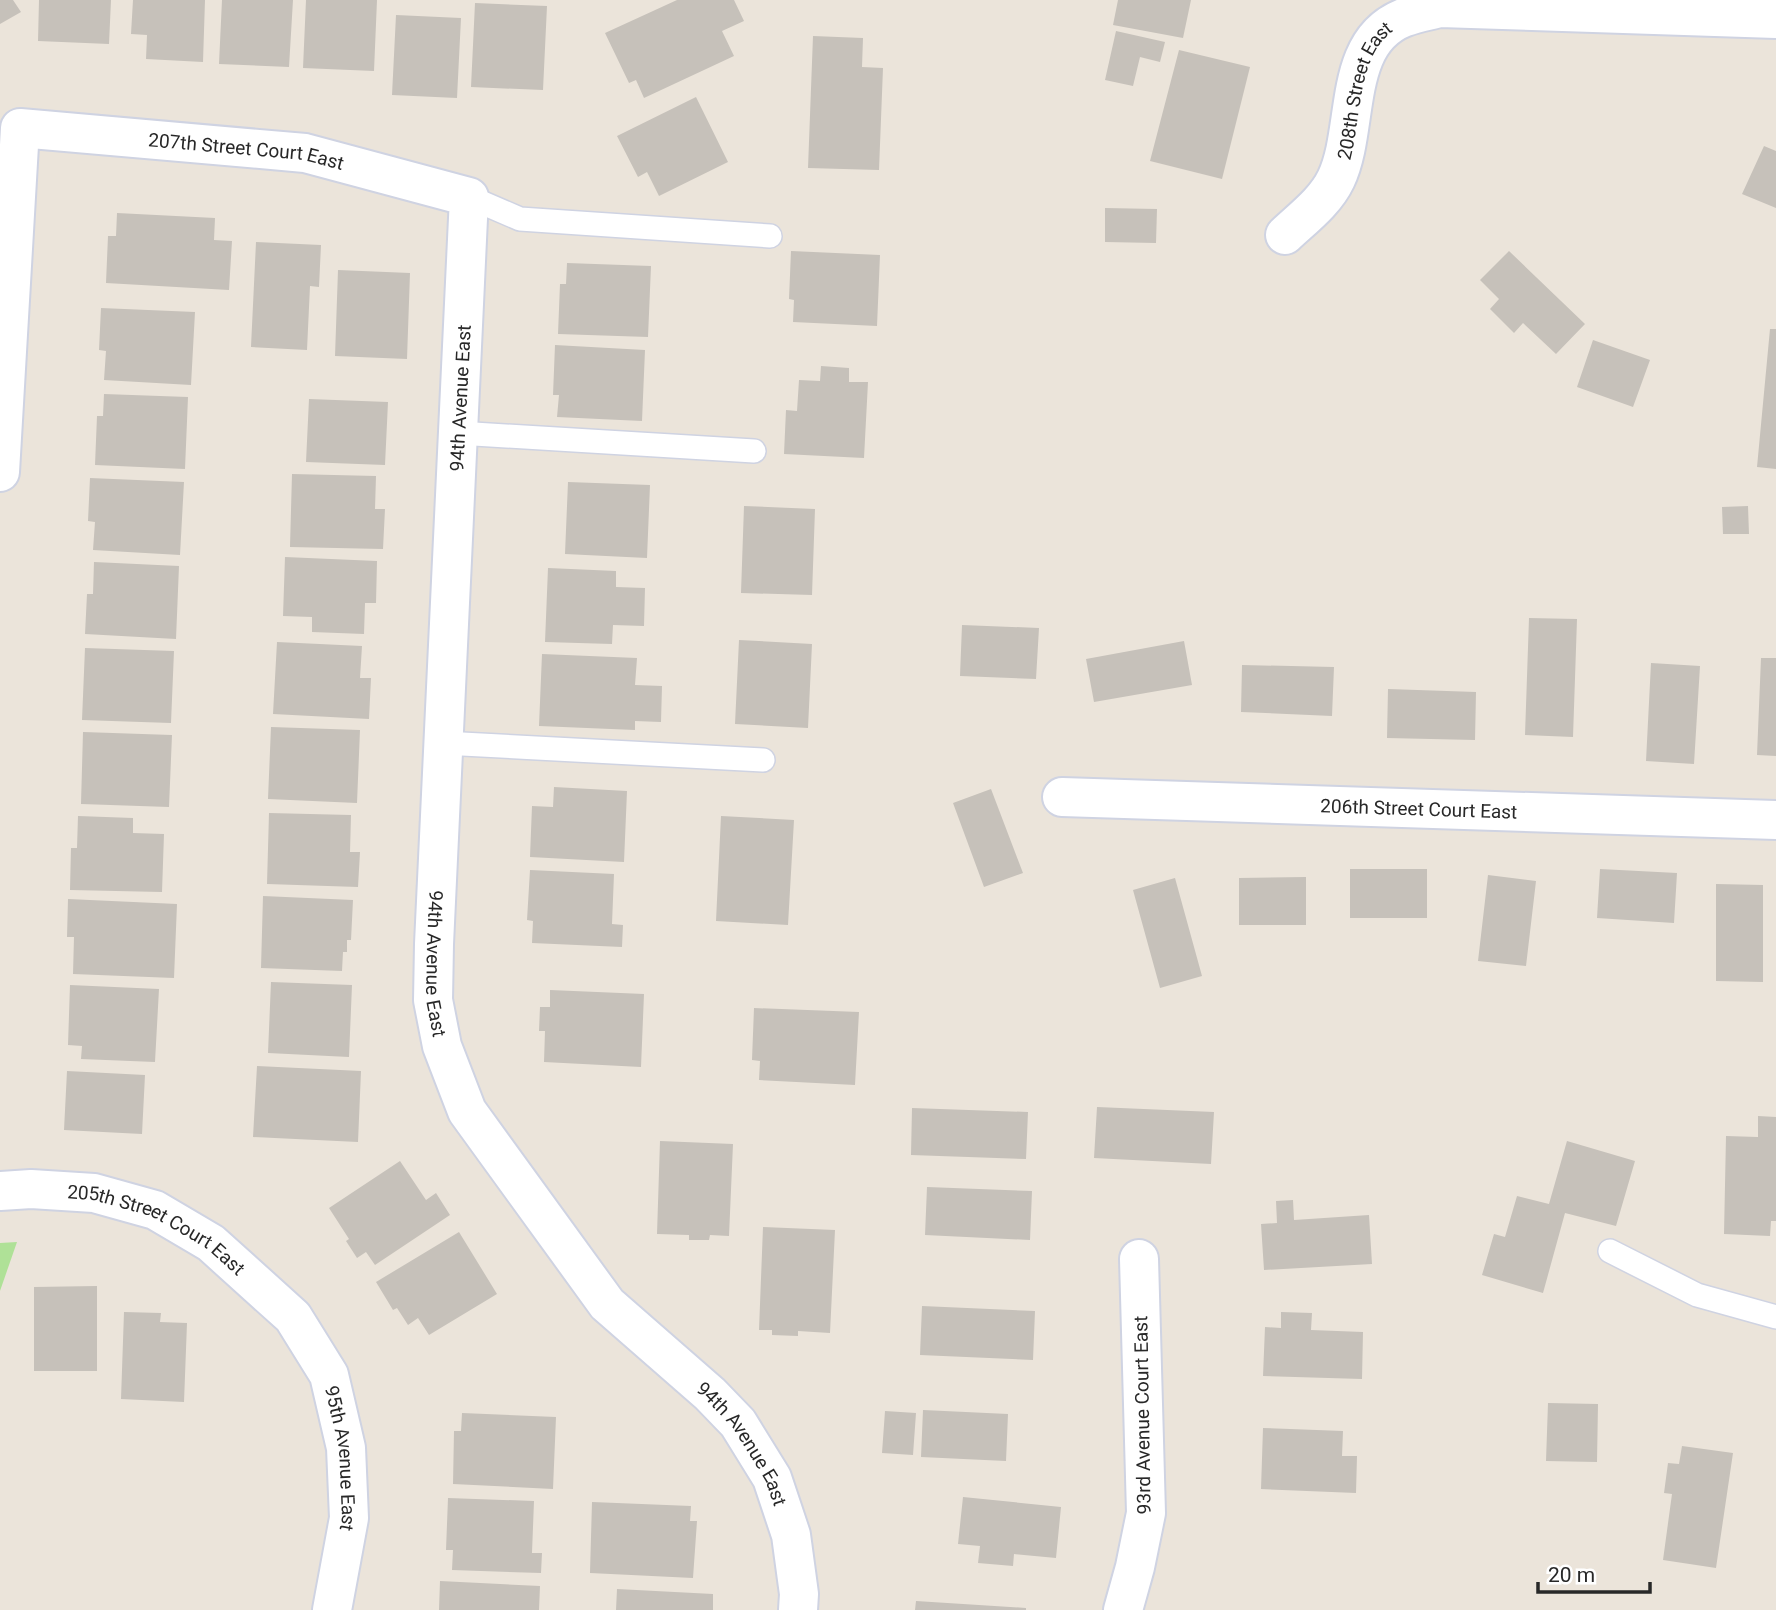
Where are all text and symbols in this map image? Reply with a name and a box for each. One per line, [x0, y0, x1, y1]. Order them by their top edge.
street label: 208th Street East [1332, 17, 1397, 162]
street label: 207th Street Court East [147, 128, 346, 175]
street label: 94th Avenue East [445, 324, 476, 472]
street label: 206th Street Court East [1320, 794, 1518, 824]
street label: 94th Avenue East [421, 890, 451, 1039]
street label: 205th Street Court East [67, 1180, 250, 1280]
street label: 93rd Avenue Court East [1129, 1316, 1156, 1514]
street label: 94th Avenue East [692, 1377, 791, 1509]
street label: 95th Avenue East [320, 1384, 360, 1533]
scale bar [1538, 1550, 1650, 1594]
text: 20 m [1548, 1563, 1595, 1587]

